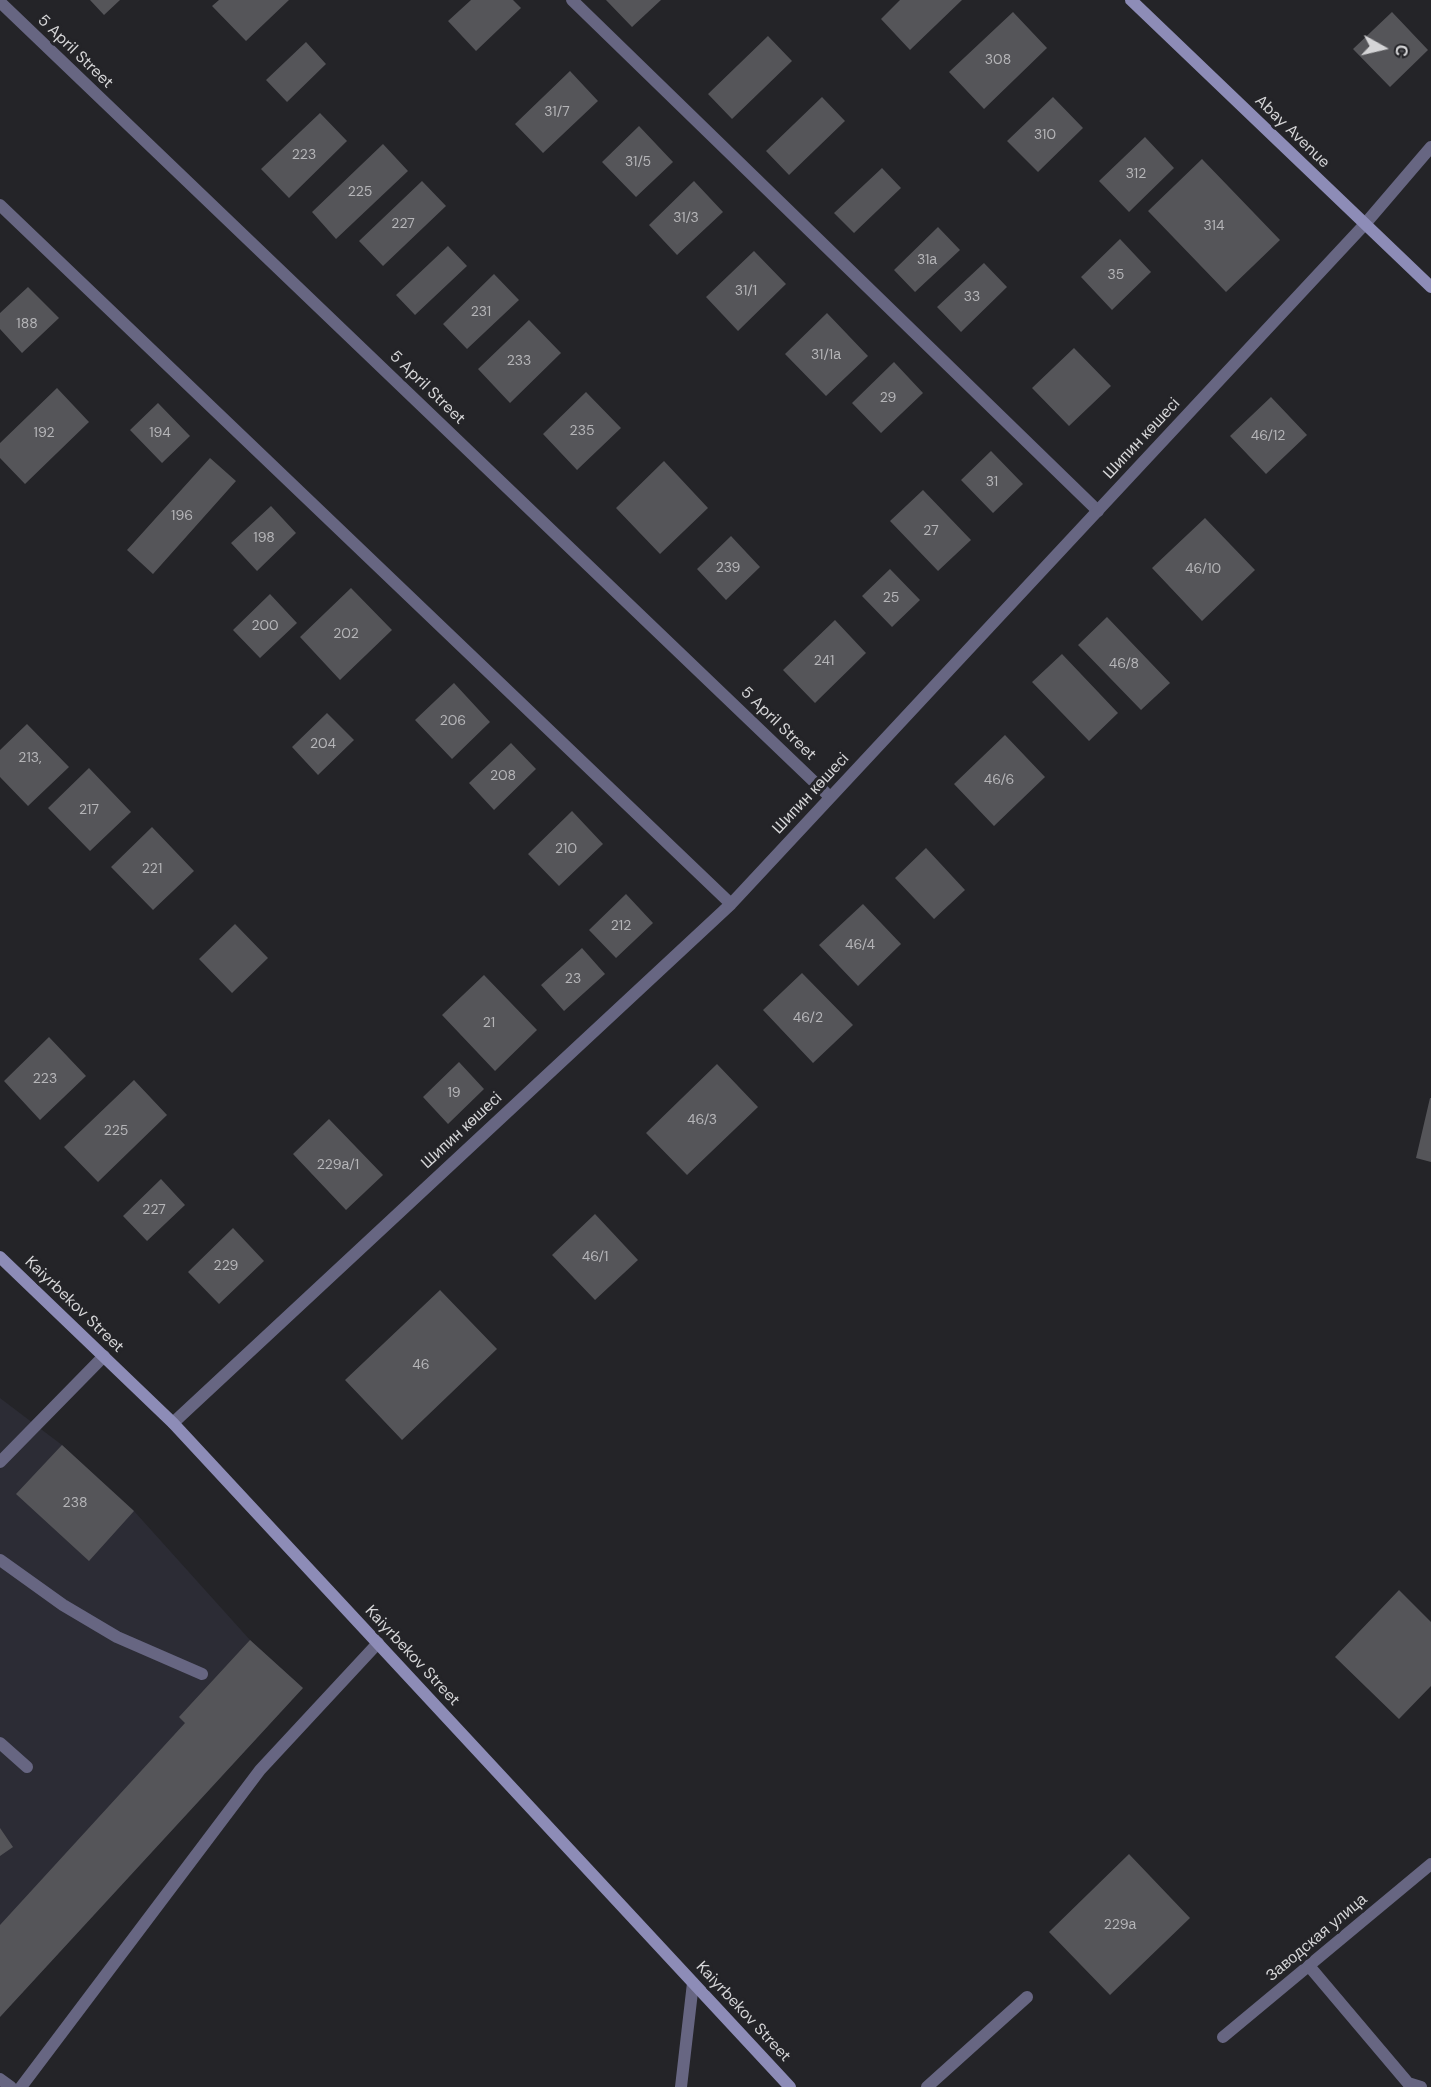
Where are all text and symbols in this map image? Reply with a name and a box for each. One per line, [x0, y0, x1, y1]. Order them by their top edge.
street label: 5 April Street [33, 11, 117, 93]
north arrow [1353, 18, 1413, 78]
text: С [1390, 43, 1413, 58]
house number: 308 [985, 52, 1011, 68]
street label: Abay Avenue [1251, 92, 1333, 172]
house number: 31/7 [544, 104, 570, 120]
house number: 310 [1034, 127, 1056, 143]
house number: 223 [292, 147, 316, 163]
house number: 31/5 [625, 154, 651, 170]
house number: 312 [1126, 166, 1146, 182]
house number: 225 [348, 184, 372, 200]
house number: 31/3 [673, 210, 699, 226]
house number: 227 [391, 216, 415, 232]
house number: 314 [1204, 218, 1224, 234]
house number: 31а [917, 252, 937, 268]
house number: 35 [1108, 267, 1124, 283]
house number: 31/1 [735, 283, 757, 299]
house number: 33 [964, 289, 980, 305]
house number: 231 [471, 304, 491, 320]
house number: 188 [16, 316, 38, 332]
street label: 5 April Street [385, 347, 469, 429]
house number: 31/1а [811, 347, 841, 363]
house number: 233 [507, 353, 531, 369]
house number: 29 [880, 390, 896, 406]
street label: Шипин көшесі [1100, 395, 1184, 483]
house number: 235 [570, 423, 594, 439]
house number: 192 [34, 425, 54, 441]
house number: 194 [149, 425, 171, 441]
house number: 46/12 [1251, 428, 1285, 444]
house number: 31 [986, 474, 998, 490]
house number: 196 [171, 508, 193, 524]
house number: 27 [923, 523, 939, 539]
house number: 198 [253, 530, 275, 546]
house number: 239 [716, 560, 740, 576]
house number: 46/10 [1185, 561, 1221, 577]
house number: 25 [883, 590, 899, 606]
house number: 200 [251, 618, 279, 634]
house number: 202 [333, 626, 359, 642]
house number: 241 [814, 653, 834, 669]
house number: 46/8 [1109, 656, 1139, 672]
street label: 5 April Street [736, 683, 820, 765]
house number: 206 [440, 713, 466, 729]
house number: 204 [310, 736, 336, 752]
house number: 213, [18, 750, 42, 766]
street label: Шипин көшесі [769, 750, 853, 838]
house number: 208 [490, 768, 516, 784]
house number: 46/6 [984, 772, 1014, 788]
house number: 217 [79, 802, 99, 818]
house number: 210 [555, 841, 577, 857]
house number: 221 [142, 861, 162, 877]
house number: 212 [611, 918, 631, 934]
house number: 46/4 [845, 937, 875, 953]
house number: 23 [565, 971, 581, 987]
house number: 46/2 [793, 1010, 823, 1026]
house number: 21 [483, 1015, 495, 1031]
house number: 223 [33, 1071, 57, 1087]
house number: 19 [447, 1085, 461, 1101]
street label: Шипин көшесі [418, 1089, 506, 1173]
house number: 46/3 [687, 1112, 717, 1128]
house number: 225 [104, 1123, 128, 1139]
house number: 229а/1 [317, 1157, 359, 1173]
house number: 227 [142, 1202, 166, 1218]
house number: 46/1 [582, 1249, 608, 1265]
street label: Kaiyrbekov Street [21, 1253, 127, 1357]
house number: 229 [214, 1258, 238, 1274]
house number: 46 [412, 1357, 430, 1373]
house number: 238 [63, 1495, 87, 1511]
street label: Kaiyrbekov Street [361, 1602, 463, 1710]
street label: Заводская улица [1263, 1890, 1371, 1986]
house number: 229а [1104, 1917, 1136, 1933]
street label: Kaiyrbekov Street [692, 1958, 794, 2066]

